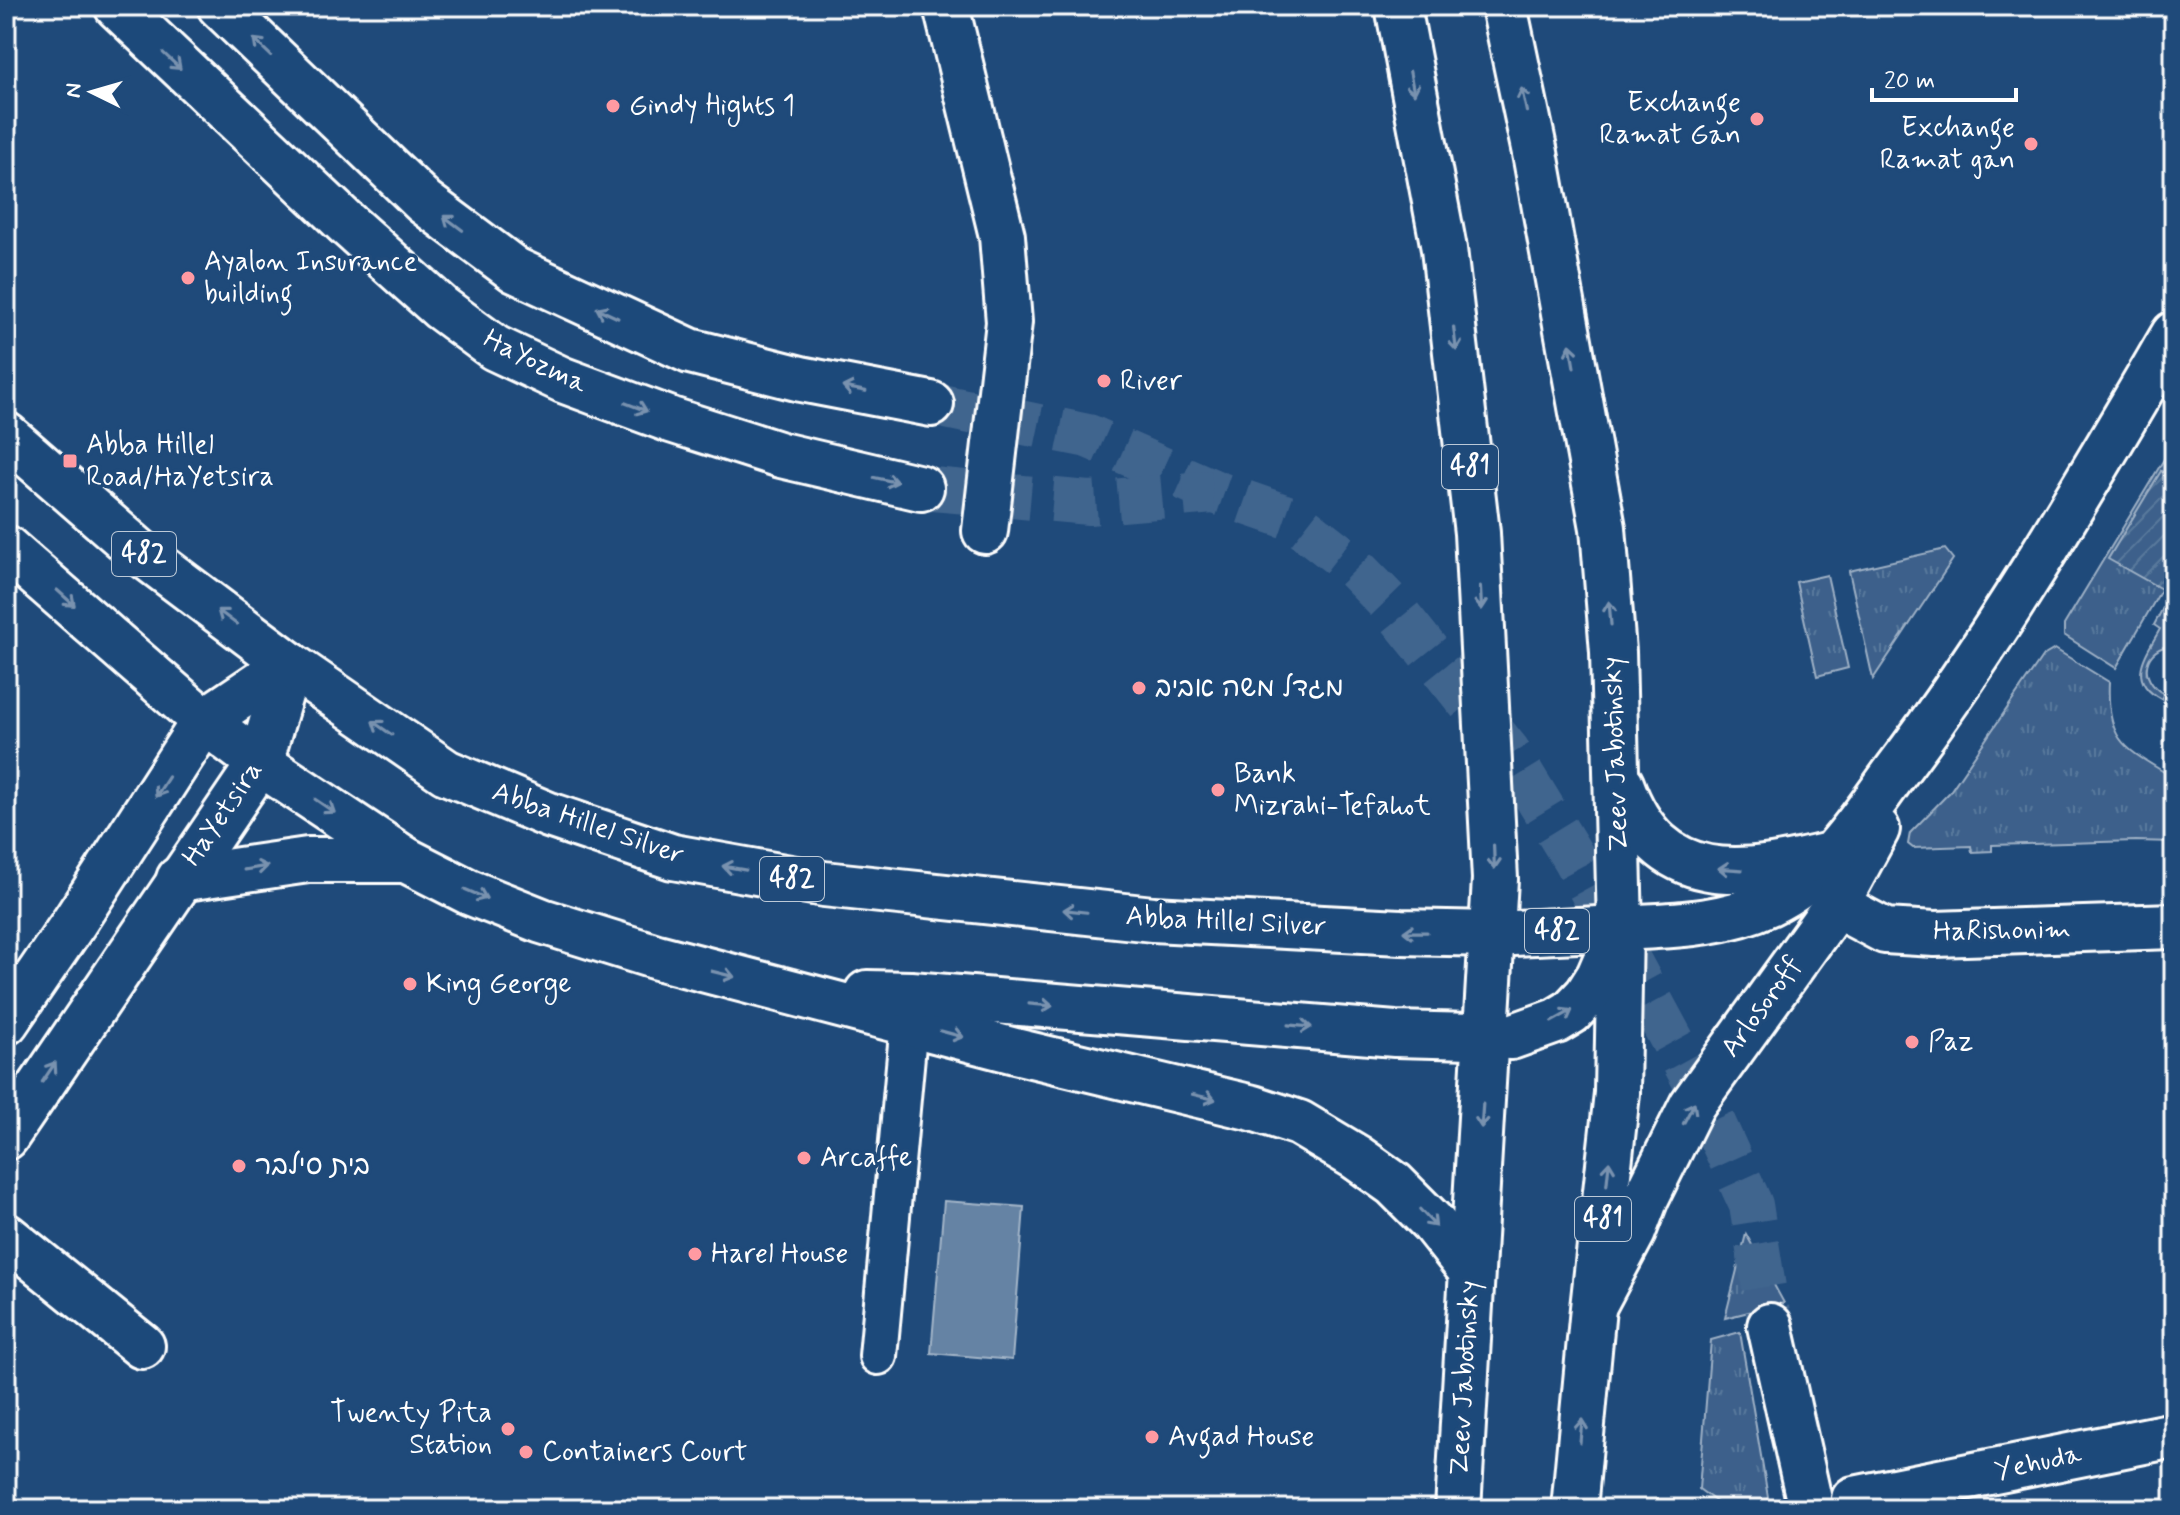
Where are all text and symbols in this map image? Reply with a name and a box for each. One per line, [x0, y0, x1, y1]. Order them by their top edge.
one-way arrow [252, 38, 272, 57]
one-way arrow [162, 51, 182, 70]
north arrow [52, 52, 132, 132]
scale bar [1872, 52, 2016, 102]
text: 20 m [1884, 66, 1935, 97]
one-way arrow [1405, 69, 1420, 95]
text: N [59, 82, 89, 99]
place label: Exchange Ramat Gan [1599, 85, 1741, 154]
place label: Gindy Hights 1 [629, 88, 795, 127]
one-way arrow [1516, 88, 1531, 114]
marker: Gindy Hights 1 [604, 97, 622, 115]
marker: Exchange Ramat Gan [1748, 110, 1766, 128]
place label: Exchange Ramat gan [1880, 110, 2015, 179]
marker: Exchange Ramat gan [2022, 135, 2040, 153]
one-way arrow [442, 215, 464, 232]
place label: Ayalon Insurance building [204, 244, 417, 316]
marker: Ayalon Insurance building [179, 269, 197, 287]
one-way arrow [596, 304, 620, 319]
street label: HaYozma [477, 321, 593, 403]
one-way arrow [1447, 325, 1462, 352]
one-way arrow [1564, 344, 1579, 369]
place label: River [1120, 363, 1183, 400]
marker: River [1095, 372, 1113, 390]
one-way arrow [842, 381, 868, 396]
one-way arrow [623, 401, 648, 415]
place label: Abba Hillel Road/HaYetsira [86, 427, 274, 496]
road number: 481 [1442, 445, 1498, 489]
marker: Abba Hillel Road/HaYetsira [61, 452, 79, 470]
one-way arrow [872, 473, 898, 488]
road number: 482 [112, 532, 176, 576]
one-way arrow [1473, 584, 1488, 611]
one-way arrow [55, 588, 75, 606]
one-way arrow [1602, 600, 1617, 627]
one-way arrow [217, 608, 238, 625]
street label: Zeev Jabotinsky [1594, 656, 1638, 852]
place label: מגדל משה אביב [1155, 670, 1344, 707]
marker: מגדל משה אביב [1130, 679, 1148, 697]
one-way arrow [372, 720, 394, 736]
street label: HaYetsira [174, 754, 272, 874]
place label: Bank Mizrahi-Tefahot [1234, 756, 1431, 825]
street label: Abba Hillel Silver [487, 774, 689, 874]
one-way arrow [154, 775, 170, 798]
marker: Bank Mizrahi-Tefahot [1209, 781, 1227, 799]
one-way arrow [314, 798, 336, 815]
one-way arrow [1487, 843, 1502, 870]
road number: 482 [760, 857, 824, 901]
one-way arrow [243, 860, 269, 875]
one-way arrow [722, 860, 748, 875]
one-way arrow [1717, 861, 1744, 876]
one-way arrow [463, 888, 488, 903]
street label: Abba Hillel Silver [1125, 898, 1327, 946]
one-way arrow [1063, 904, 1089, 919]
road number: 482 [1525, 909, 1589, 953]
street label: HaRishonim [1933, 911, 2071, 951]
one-way arrow [1402, 924, 1429, 940]
street label: Arlosoroff [1713, 949, 1811, 1065]
place label: King George [426, 966, 571, 1005]
one-way arrow [710, 967, 736, 982]
marker: King George [401, 975, 419, 993]
one-way arrow [1027, 998, 1054, 1013]
one-way arrow [1550, 1008, 1573, 1024]
one-way arrow [1286, 1019, 1313, 1034]
place label: Paz [1928, 1024, 1973, 1061]
one-way arrow [938, 1028, 964, 1043]
marker: Paz [1903, 1033, 1921, 1051]
one-way arrow [41, 1062, 58, 1084]
one-way arrow [1191, 1090, 1216, 1105]
one-way arrow [1474, 1102, 1489, 1129]
one-way arrow [1681, 1102, 1697, 1125]
place label: Arcaffe [820, 1140, 912, 1177]
place label: בית סילבר [255, 1148, 370, 1185]
marker: Arcaffe [795, 1149, 813, 1167]
marker: בית סילבר [230, 1157, 248, 1175]
one-way arrow [1600, 1160, 1615, 1187]
road number: 481 [1575, 1197, 1631, 1241]
one-way arrow [1419, 1208, 1437, 1228]
place label: Harel House [711, 1236, 848, 1273]
marker: Harel House [686, 1245, 704, 1263]
street label: Zeev Jabotinsky [1441, 1280, 1489, 1476]
place label: Twenty Pita Station [330, 1395, 492, 1464]
one-way arrow [1574, 1418, 1589, 1445]
place label: Avgad House [1168, 1419, 1314, 1459]
marker: Twenty Pita Station [499, 1420, 517, 1438]
marker: Avgad House [1143, 1428, 1161, 1446]
place label: Containers Court [542, 1434, 747, 1471]
street label: Yehuda [1991, 1436, 2085, 1490]
marker: Containers Court [517, 1443, 535, 1461]

